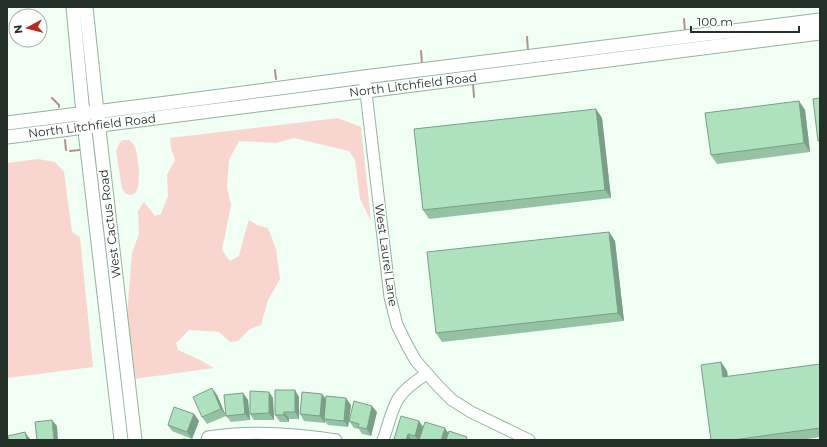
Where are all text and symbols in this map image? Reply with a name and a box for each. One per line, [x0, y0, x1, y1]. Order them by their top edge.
north arrow [8, 8, 48, 48]
scale bar [691, 8, 799, 34]
text: 100 m [697, 14, 733, 29]
text: N [11, 24, 26, 34]
street label: North Litchfield Road [348, 69, 478, 100]
street label: North Litchfield Road [27, 110, 157, 141]
street label: West Cactus Road [95, 169, 124, 279]
street label: West Laurel Lane [372, 202, 401, 307]

